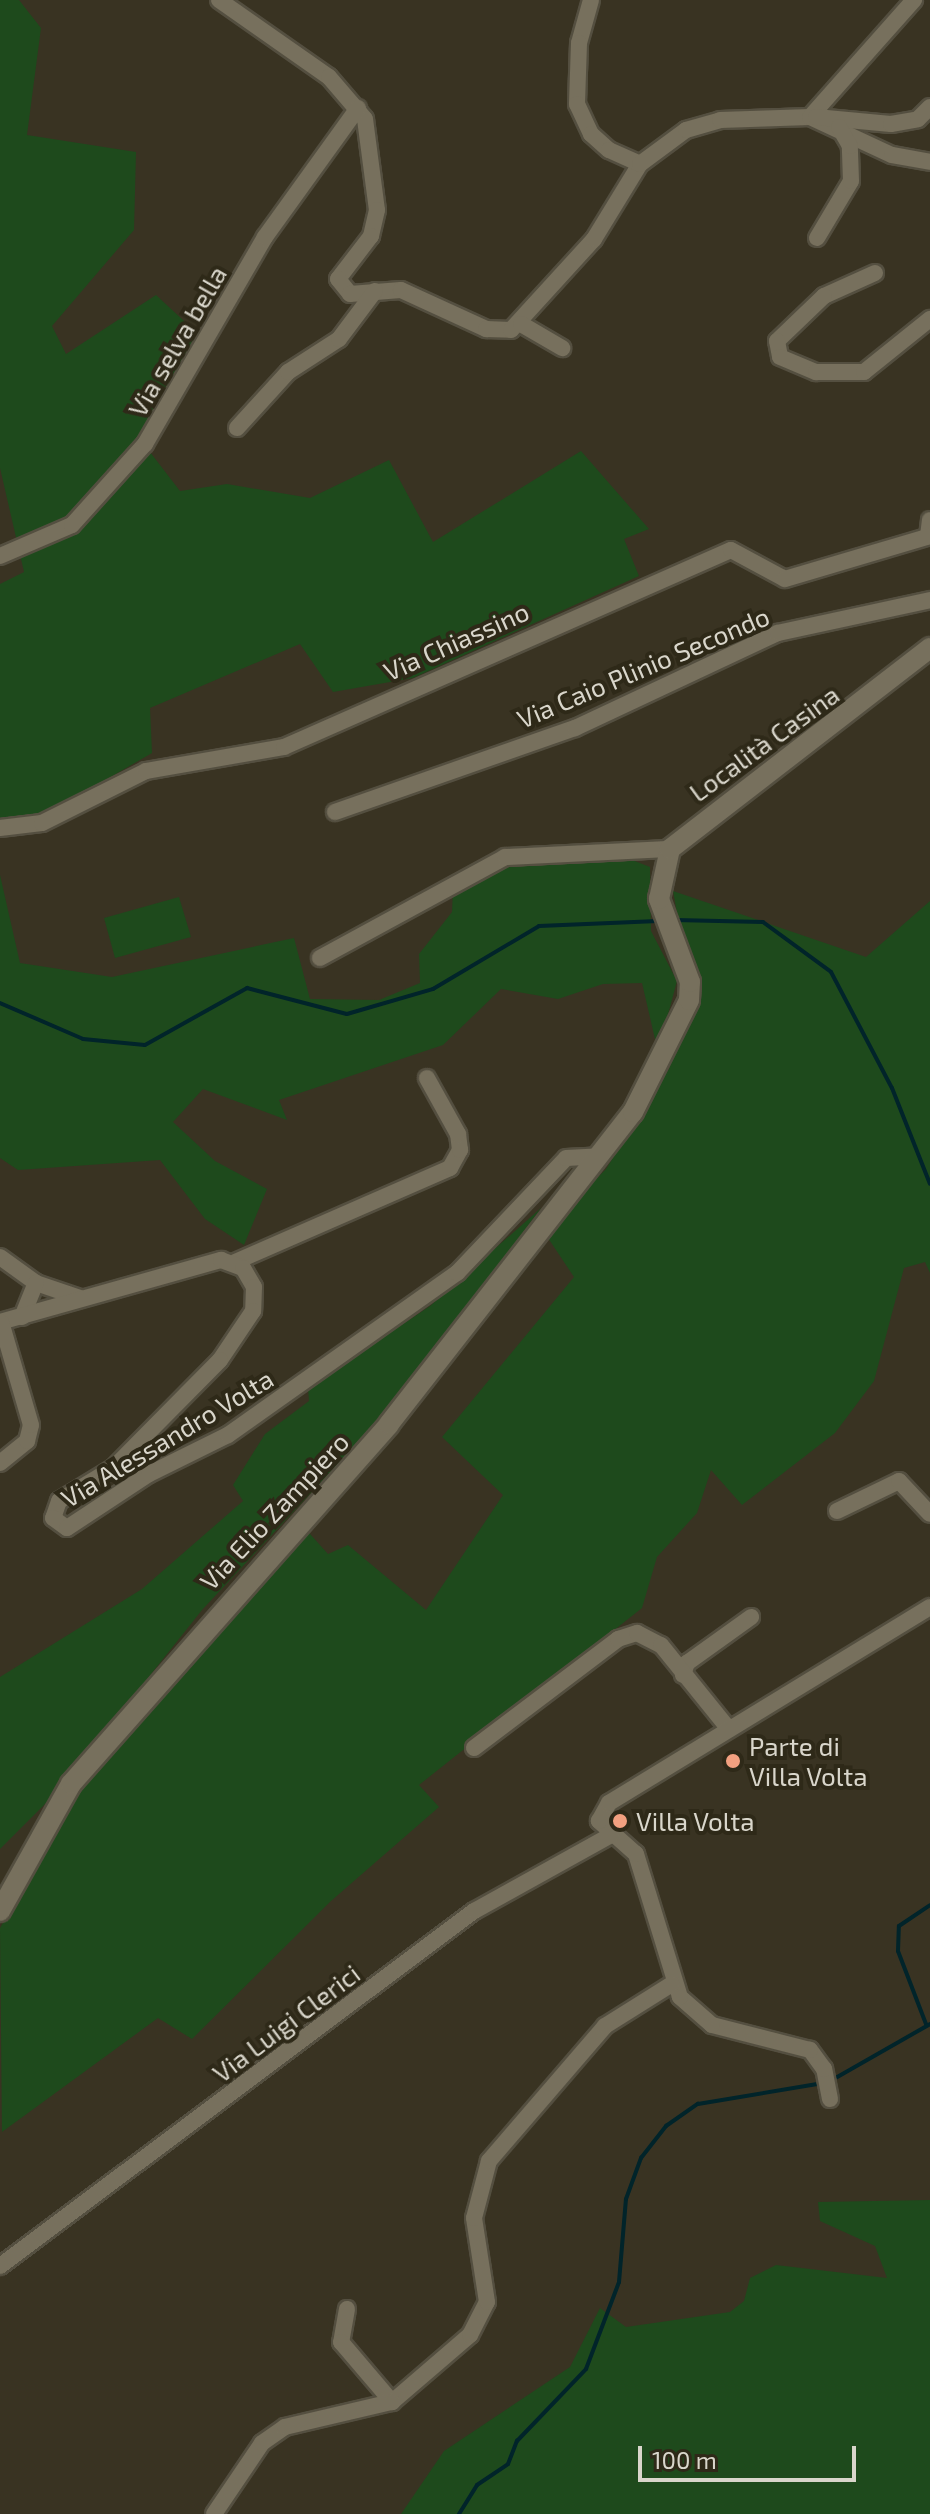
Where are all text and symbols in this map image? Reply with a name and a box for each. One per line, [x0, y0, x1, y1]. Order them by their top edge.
street label: Via selva bella [121, 260, 233, 422]
street label: Via Chiassino [379, 595, 533, 687]
street label: Via Caio Plinio Secondo [512, 600, 774, 734]
street label: Località Casina [683, 678, 845, 808]
street label: Via Alessandro Volta [55, 1362, 279, 1514]
street label: Via Elio Zampiero [193, 1426, 355, 1596]
place label: Parte di Villa Volta [749, 1730, 868, 1792]
marker: Parte di Villa Volta [724, 1752, 742, 1770]
place label: Villa Volta [636, 1805, 755, 1837]
marker: Villa Volta [611, 1812, 629, 1830]
street label: Via Luigi Clerici [206, 1957, 366, 2089]
scale bar [642, 2430, 860, 2480]
text: 100 m [652, 2445, 717, 2474]

